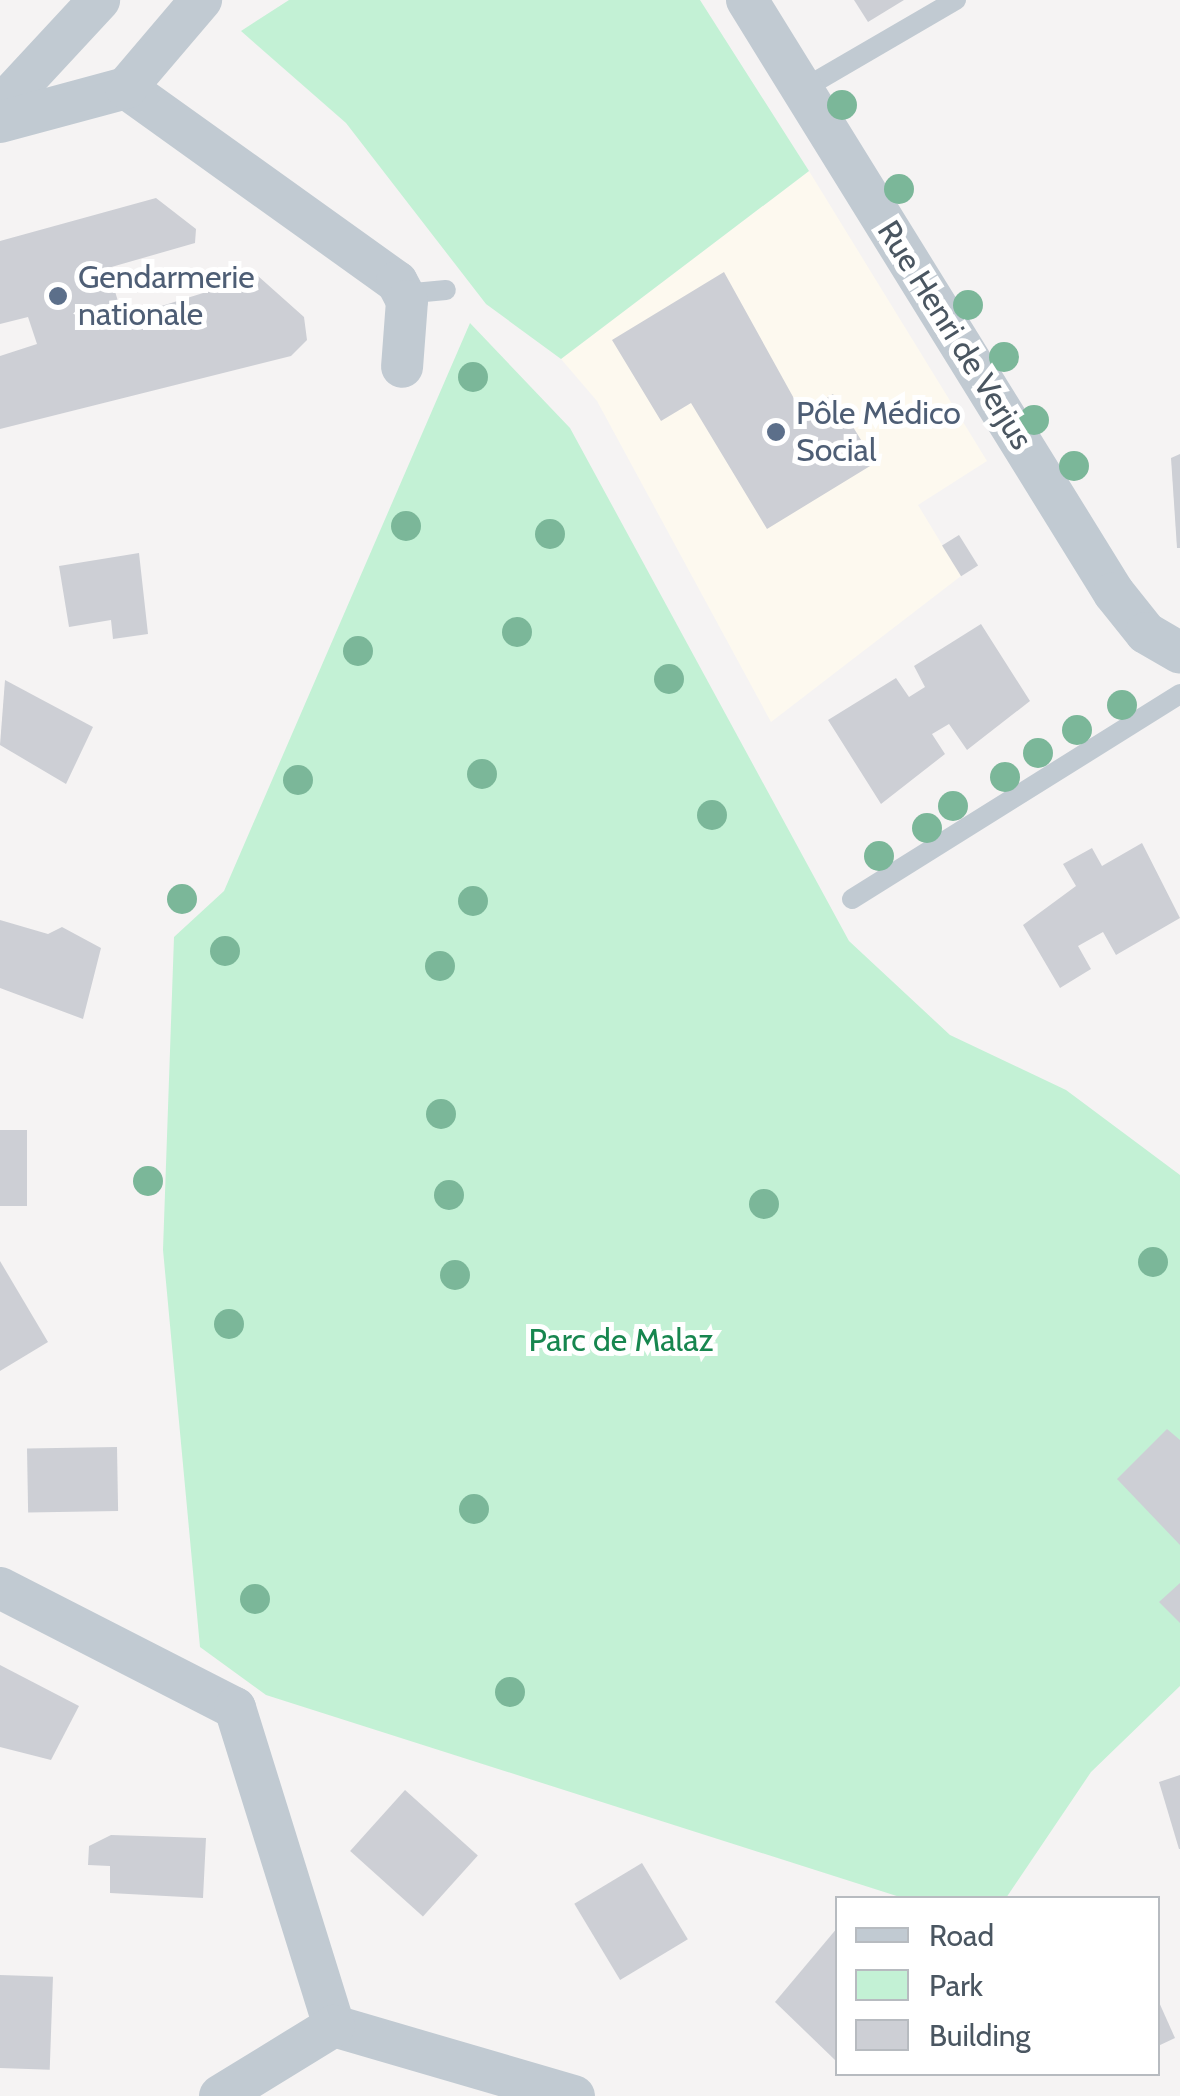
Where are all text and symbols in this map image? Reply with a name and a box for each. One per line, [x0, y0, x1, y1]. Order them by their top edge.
street label: Rue Henri de Verjus [869, 214, 1041, 456]
place label: Gendarmerie nationale [78, 259, 255, 334]
marker: Gendarmerie nationale [47, 285, 69, 307]
place label: Pôle Médico Social [796, 395, 961, 470]
marker: Pôle Médico Social [765, 421, 787, 443]
park label: Parc de Malaz [528, 1321, 714, 1359]
legend [835, 1896, 1160, 2076]
text: Road [929, 1917, 994, 1954]
text: Park [929, 1967, 983, 2004]
text: Building [929, 2017, 1031, 2054]

